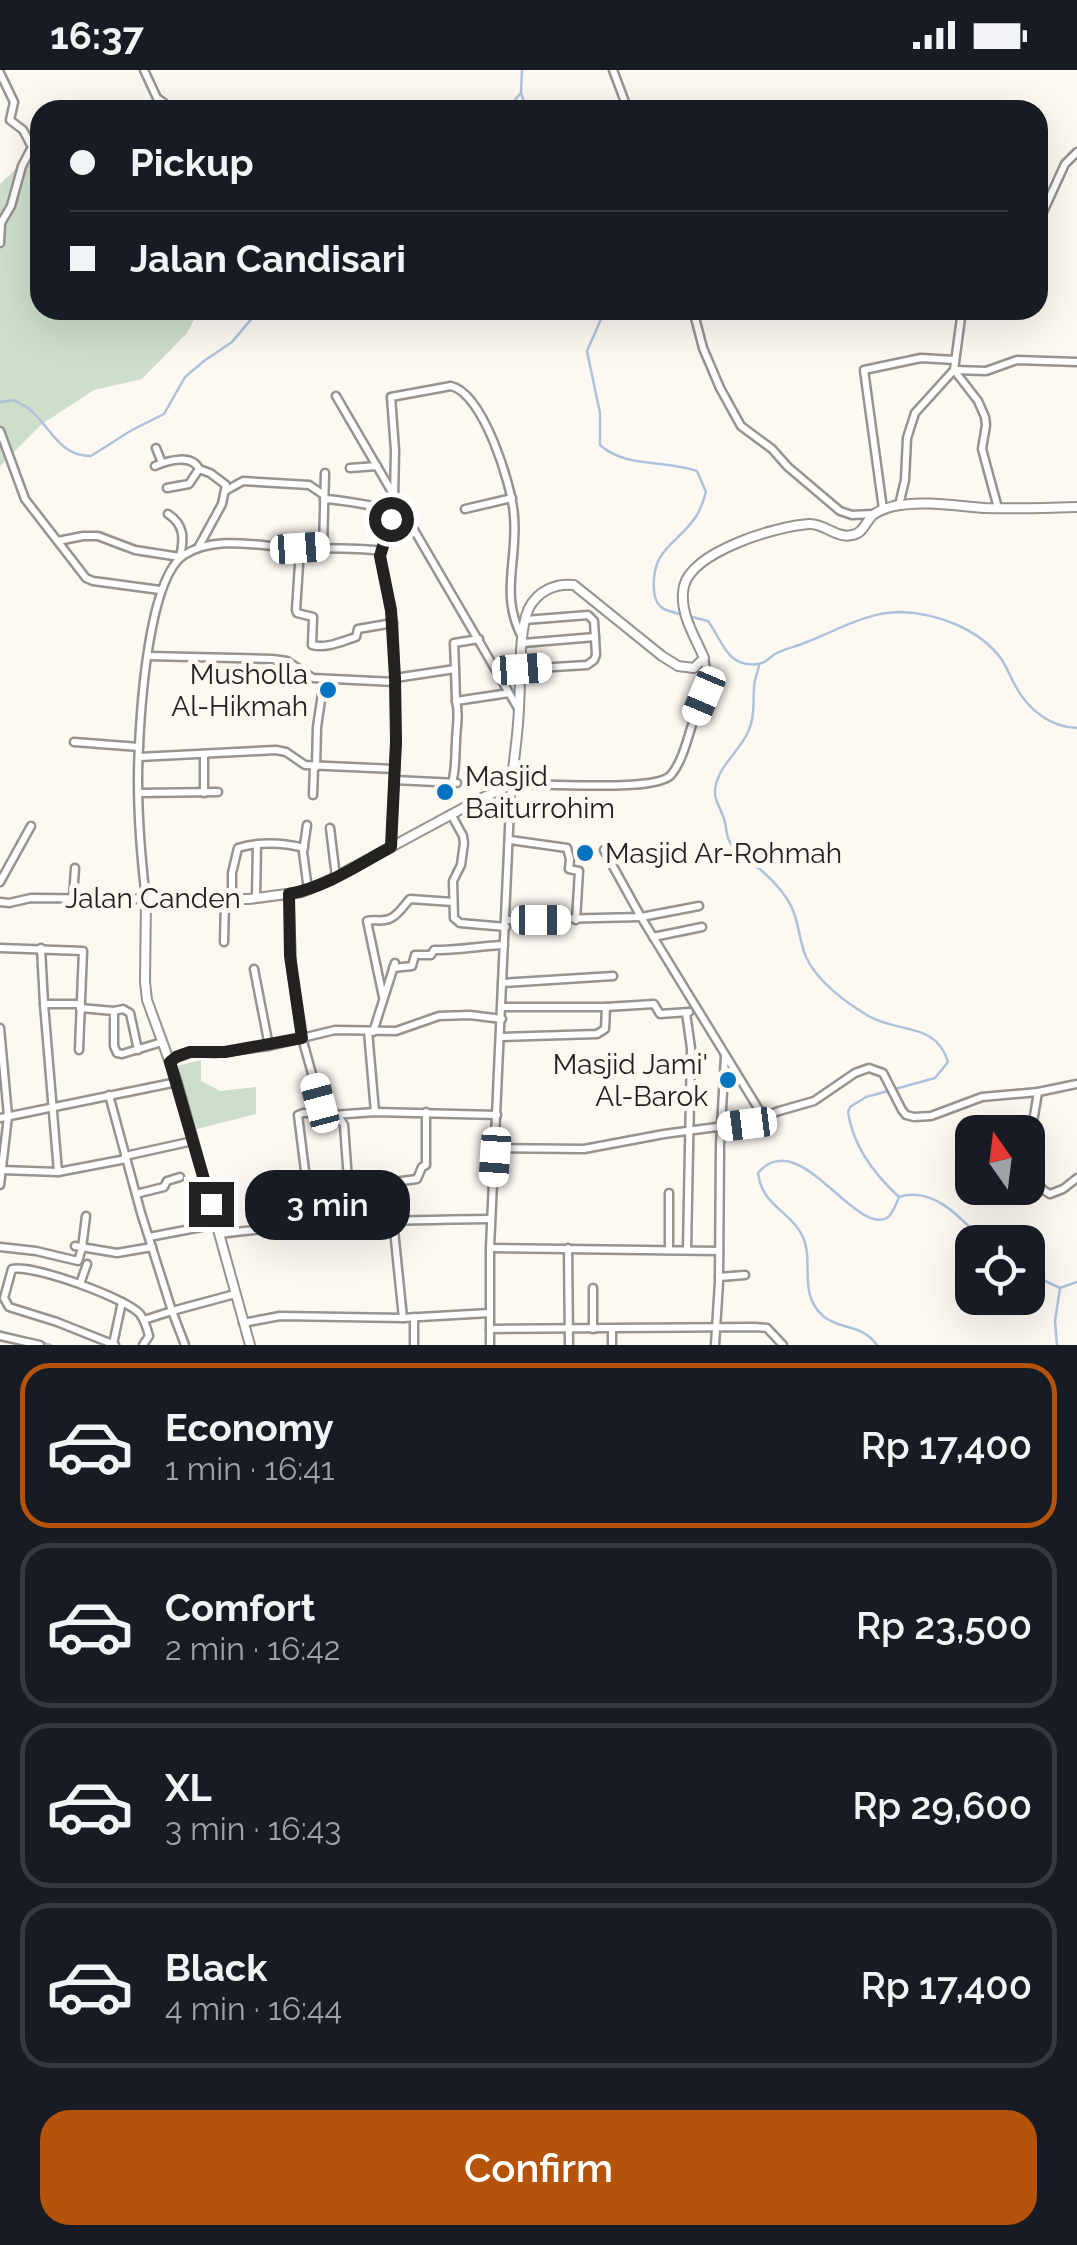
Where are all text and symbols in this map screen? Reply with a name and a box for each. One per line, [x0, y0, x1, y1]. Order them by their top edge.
text: 16:37 [50, 13, 144, 58]
text: Pickup [130, 140, 254, 185]
text: Jalan Candisari [130, 236, 406, 281]
route start [369, 497, 414, 542]
car [269, 531, 331, 565]
car [491, 652, 553, 686]
place label: Musholla Al-Hikmah [171, 658, 308, 723]
car [678, 663, 730, 729]
marker: Musholla Al-Hikmah [317, 679, 339, 701]
place label: Masjid Baiturrohim [465, 760, 615, 825]
marker: Masjid Baiturrohim [434, 781, 456, 803]
place label: Masjid Ar-Rohmah [605, 837, 842, 870]
marker: Masjid Ar-Rohmah [574, 842, 596, 864]
street label: Jalan Canden [65, 882, 241, 915]
car [511, 905, 571, 935]
place label: Masjid Jami' Al-Barok [553, 1048, 708, 1113]
marker: Masjid Jami' Al-Barok [717, 1069, 739, 1091]
car [298, 1070, 342, 1136]
car [715, 1105, 779, 1143]
north arrow [955, 1115, 1045, 1205]
map controls [955, 1115, 1045, 1315]
car [478, 1126, 512, 1188]
callout: 3 min [246, 1169, 411, 1239]
route end [189, 1182, 234, 1227]
text: 3 min [287, 1186, 368, 1223]
button: locate [955, 1225, 1045, 1315]
icon: car [45, 1401, 135, 1491]
text: Economy [165, 1405, 334, 1450]
text: Rp 17,400 [861, 1423, 1032, 1468]
text: 1 min · 16:41 [165, 1450, 334, 1487]
icon: car [45, 1581, 135, 1671]
text: Comfort [165, 1585, 315, 1630]
text: Rp 23,500 [856, 1603, 1032, 1648]
text: 2 min · 16:42 [165, 1630, 340, 1667]
icon: car [45, 1761, 135, 1851]
text: XL [165, 1765, 212, 1810]
text: Rp 29,600 [852, 1783, 1032, 1828]
text: 3 min · 16:43 [165, 1810, 341, 1847]
icon: car [45, 1941, 135, 2031]
text: Black [165, 1945, 267, 1990]
text: Rp 17,400 [861, 1963, 1032, 2008]
text: 4 min · 16:44 [165, 1990, 342, 2027]
button: Confirm [40, 2110, 1037, 2225]

